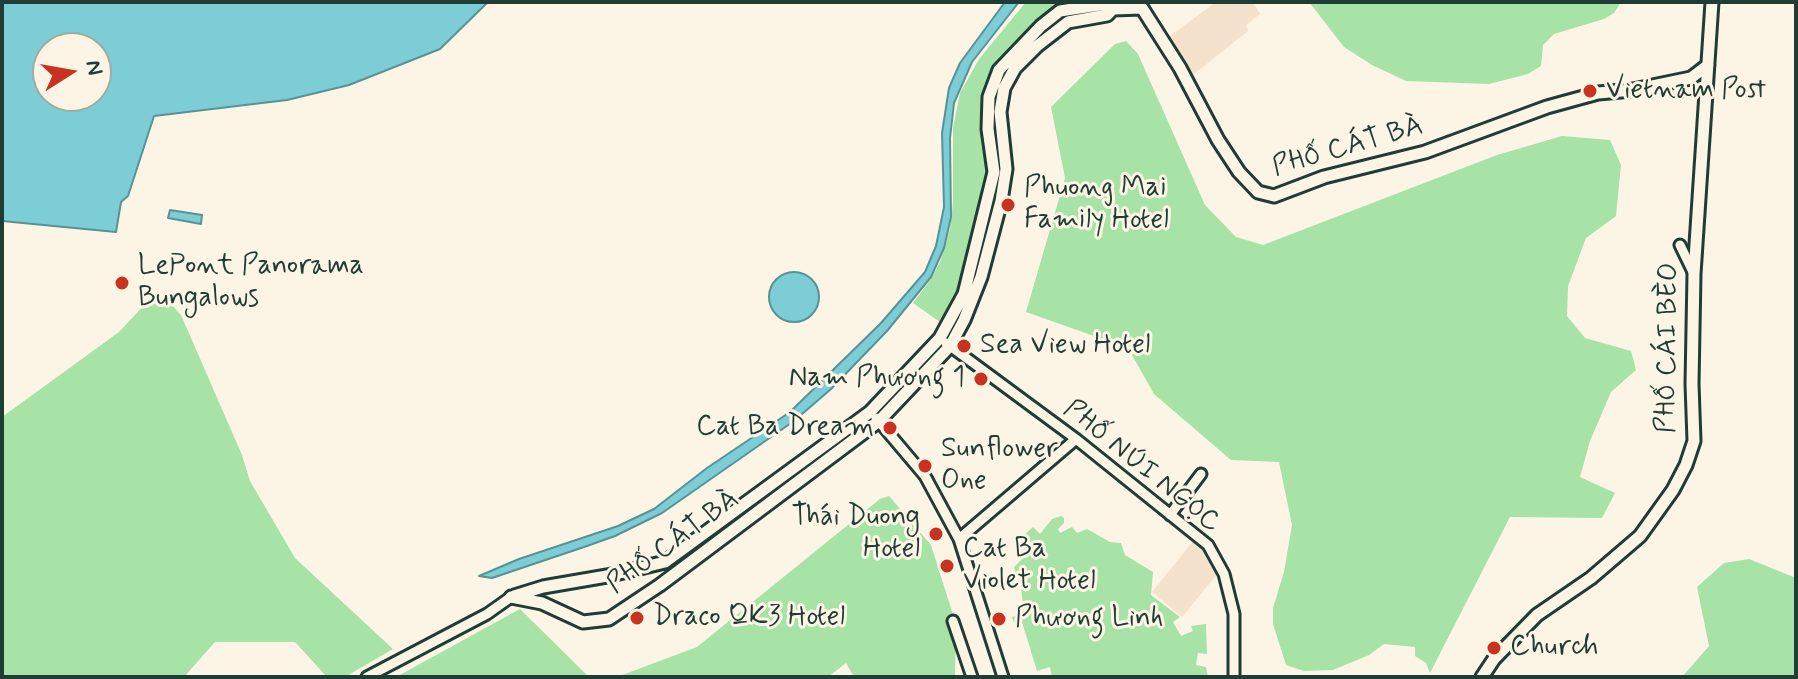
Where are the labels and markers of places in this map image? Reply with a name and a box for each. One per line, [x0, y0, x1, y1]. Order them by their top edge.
place label: Vietnam Post [1606, 74, 1766, 108]
marker: Vietnam Post [1581, 82, 1599, 100]
place label: Phuong Mai Family Hotel [1024, 172, 1169, 238]
marker: Phuong Mai Family Hotel [999, 196, 1017, 214]
place label: LePont Panorama Bungalows [138, 250, 364, 316]
marker: LePont Panorama Bungalows [113, 274, 131, 292]
place label: Sea View Hotel [980, 329, 1150, 363]
marker: Sea View Hotel [955, 337, 973, 355]
place label: Nam Phương 1 [789, 362, 965, 396]
marker: Nam Phương 1 [972, 370, 990, 388]
place label: Cat Ba Dream [696, 411, 874, 445]
marker: Cat Ba Dream [881, 419, 899, 437]
place label: Sunflower One [941, 433, 1058, 499]
marker: Sunflower One [916, 457, 934, 475]
place label: Thái Duong Hotel [791, 501, 920, 567]
marker: Thái Duong Hotel [927, 525, 945, 543]
place label: Cat Ba Violet Hotel [963, 533, 1096, 599]
marker: Cat Ba Violet Hotel [938, 557, 956, 575]
place label: Draco QK3 Hotel [653, 601, 845, 635]
place label: Phương Linh [1015, 602, 1163, 636]
marker: Draco QK3 Hotel [628, 609, 646, 627]
marker: Phương Linh [990, 610, 1008, 628]
place label: Church [1510, 631, 1599, 665]
marker: Church [1485, 639, 1503, 657]

